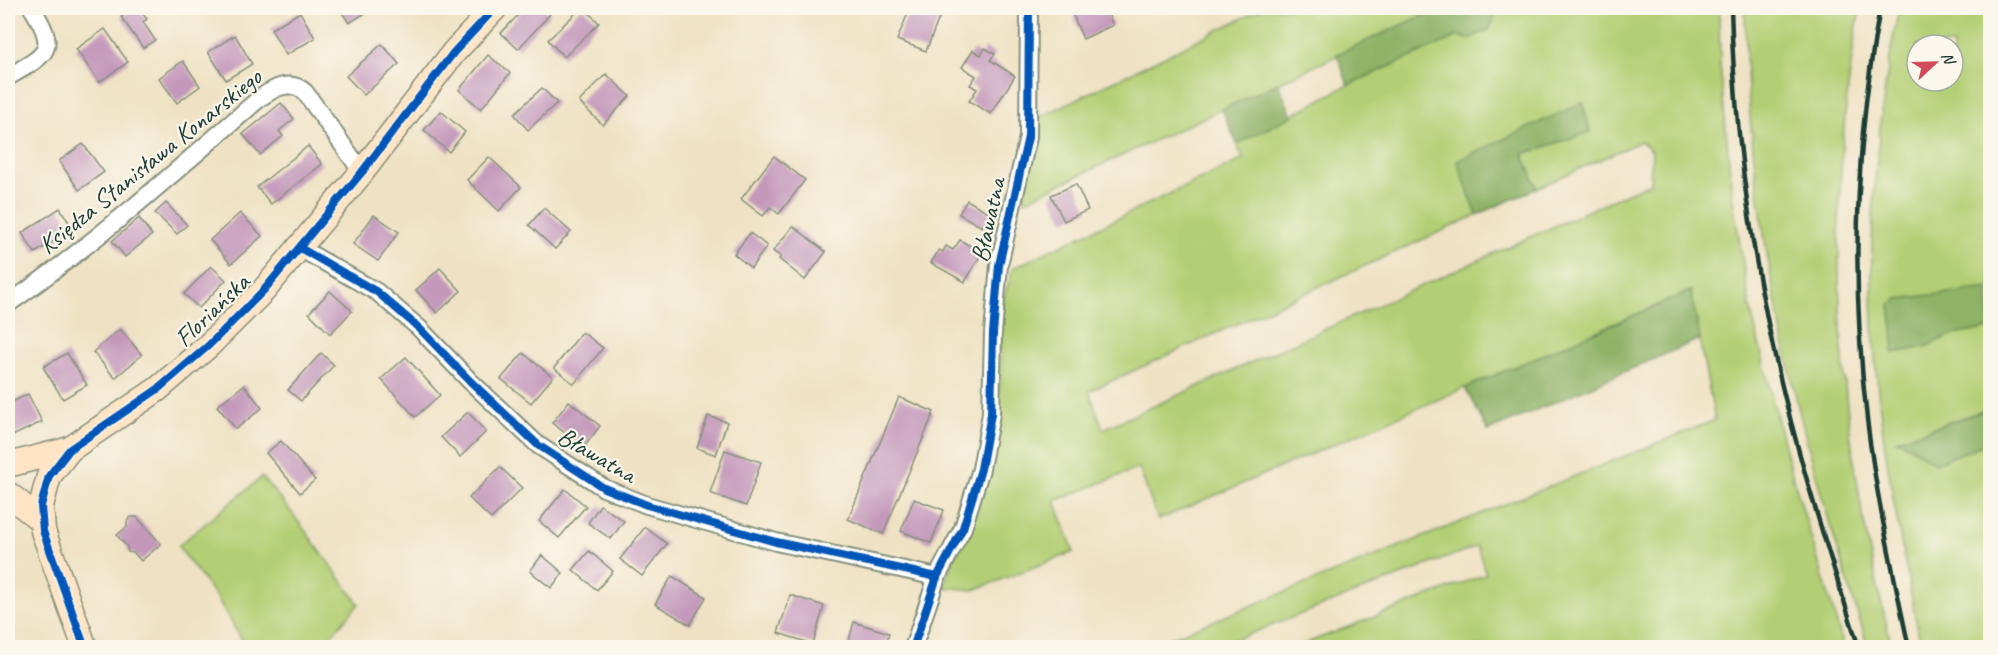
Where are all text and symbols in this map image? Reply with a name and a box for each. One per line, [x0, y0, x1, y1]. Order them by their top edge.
north arrow [1905, 33, 1965, 93]
text: N [1937, 49, 1960, 69]
street label: Księdza Stanisława Konarskiego [32, 60, 270, 261]
street label: Bławatna [963, 173, 1013, 265]
street label: Floriańska [167, 265, 258, 354]
street label: Bławatna [552, 419, 644, 492]

